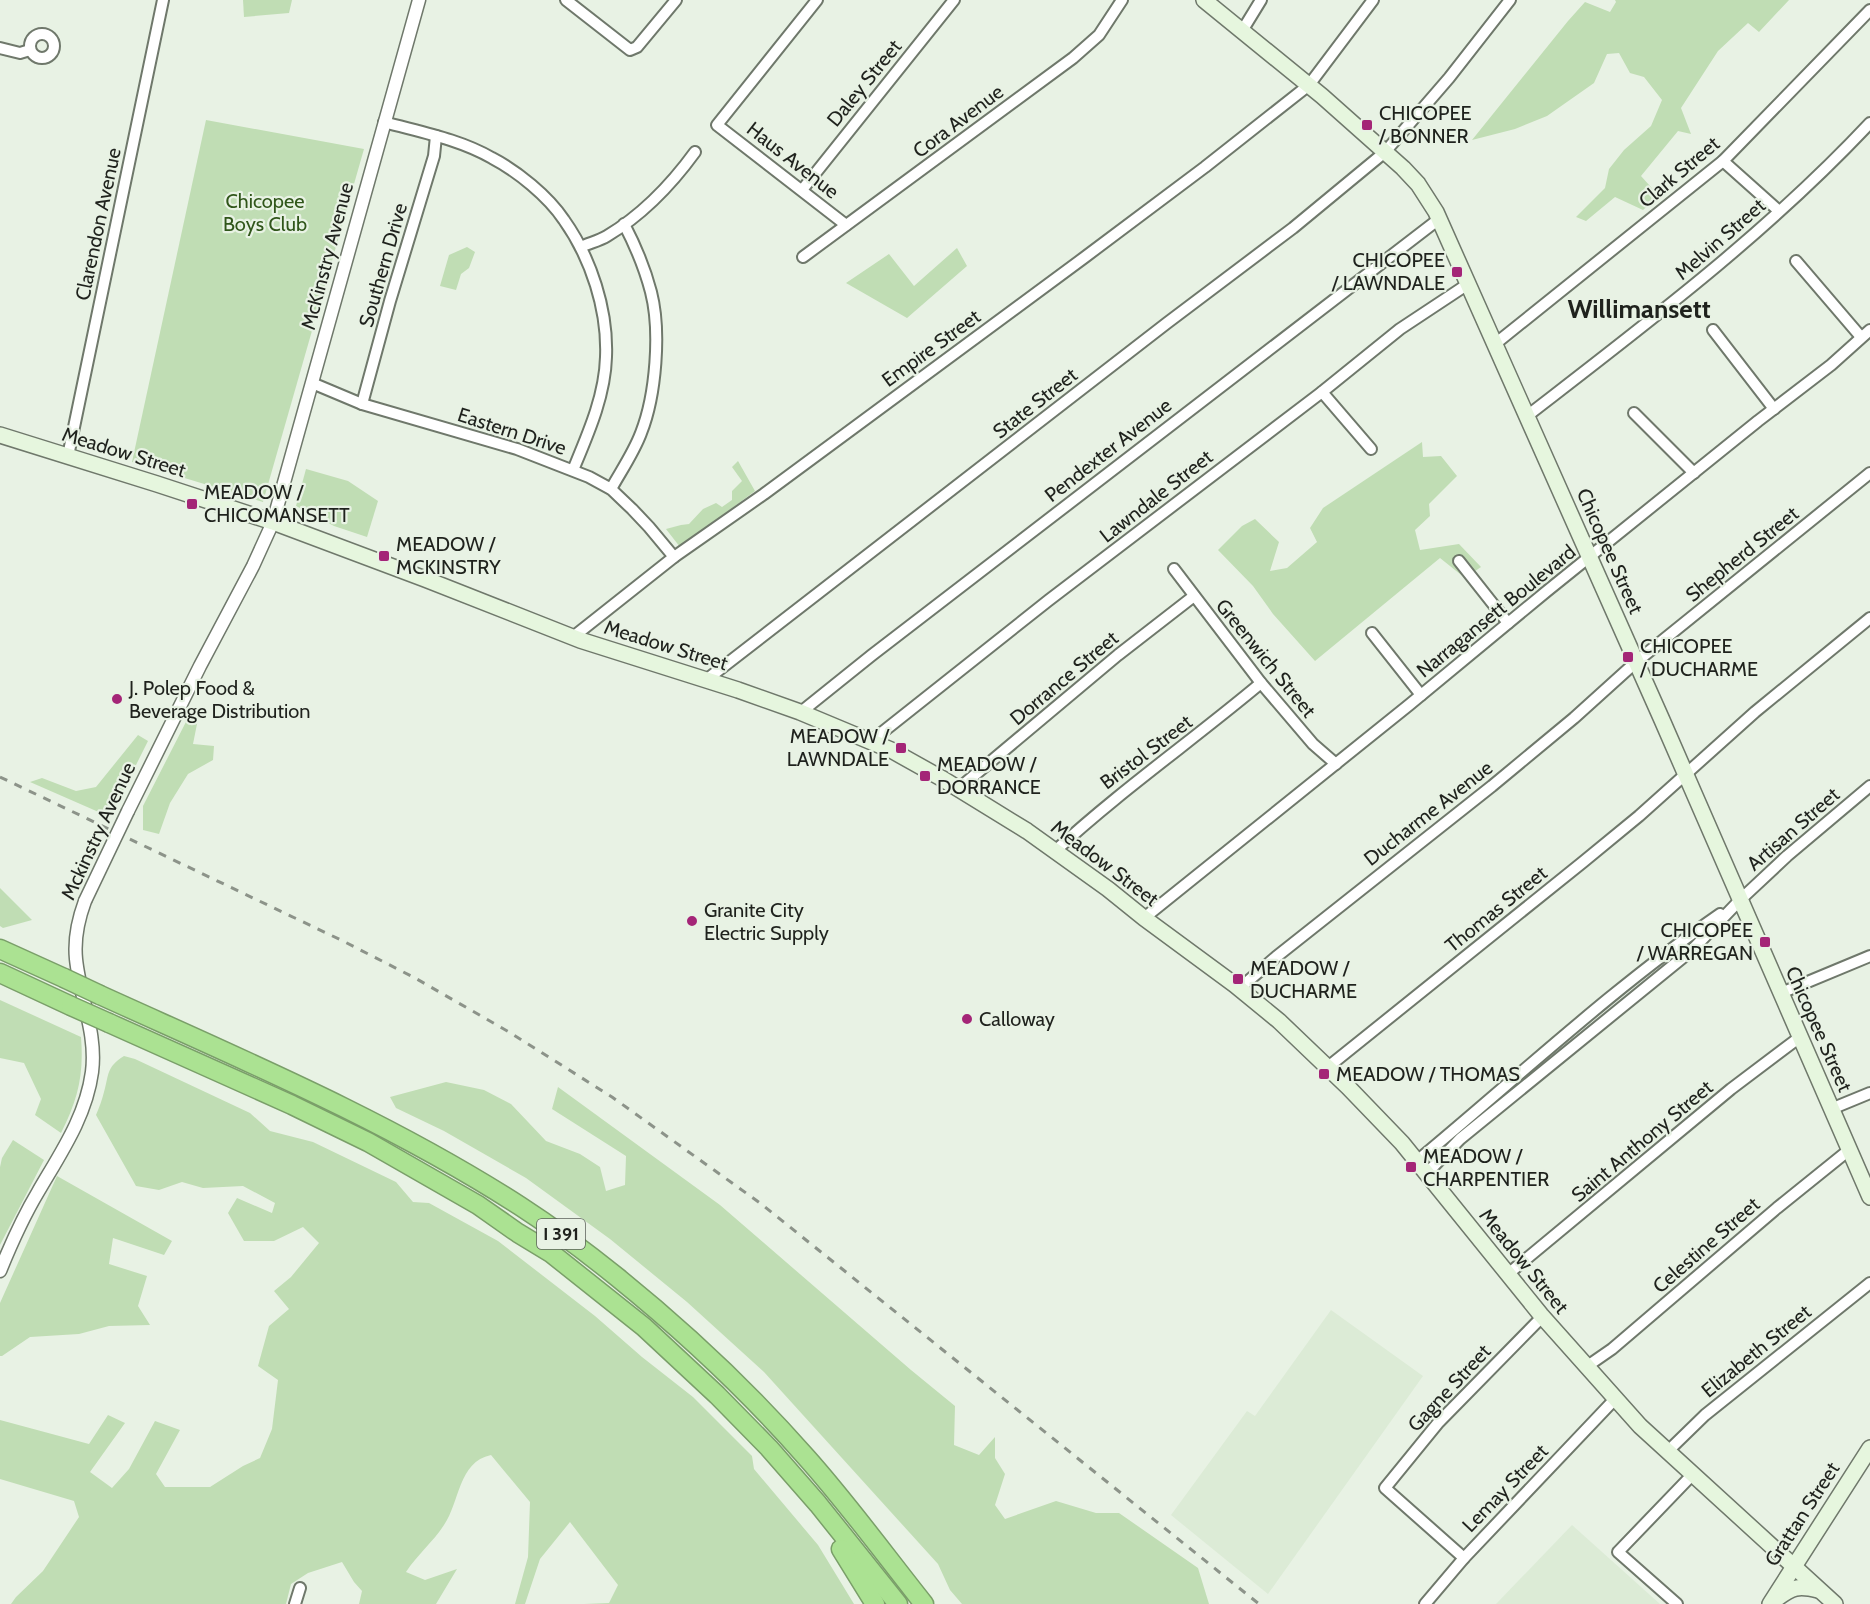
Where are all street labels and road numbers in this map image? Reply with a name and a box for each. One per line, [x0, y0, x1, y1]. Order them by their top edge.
street label: Daley Street [822, 35, 906, 131]
street label: Cora Avenue [908, 79, 1008, 163]
street label: Haus Avenue [742, 117, 844, 203]
street label: Clark Street [1634, 131, 1724, 213]
street label: Clarendon Avenue [70, 146, 126, 302]
street label: McKinstry Avenue [296, 180, 358, 332]
street label: Melvin Street [1670, 193, 1770, 285]
street label: Southern Drive [354, 200, 412, 330]
street label: Empire Street [877, 304, 985, 392]
street label: State Street [988, 363, 1082, 443]
street label: Pendexter Avenue [1040, 393, 1176, 507]
street label: Eastern Drive [455, 402, 569, 460]
street label: Meadow Street [59, 422, 189, 482]
street label: Lawndale Street [1095, 444, 1217, 547]
street label: Chicopee Street [1572, 485, 1648, 618]
street label: Shepherd Street [1681, 501, 1803, 607]
street label: Narragansett Boulevard [1412, 540, 1580, 682]
street label: Greenwich Street [1211, 594, 1321, 722]
street label: Meadow Street [601, 615, 731, 675]
street label: Dorrance Street [1005, 626, 1123, 730]
street label: Bristol Street [1095, 709, 1197, 794]
street label: Ducharme Avenue [1359, 755, 1497, 871]
street label: Mckinstry Avenue [56, 758, 140, 904]
street label: Artisan Street [1742, 782, 1844, 876]
street label: Meadow Street [1047, 815, 1164, 911]
street label: Thomas Street [1440, 861, 1552, 957]
street label: Chicopee Street [1781, 963, 1857, 1096]
street label: Saint Anthony Street [1567, 1075, 1718, 1207]
street label: Celestine Street [1648, 1192, 1765, 1298]
street label: Meadow Street [1474, 1204, 1574, 1319]
road number: I 391 [537, 1219, 585, 1249]
street label: Elizabeth Street [1696, 1299, 1816, 1402]
street label: Gagne Street [1403, 1339, 1496, 1437]
street label: Lemay Street [1457, 1439, 1553, 1537]
street label: Grattan Street [1760, 1457, 1845, 1570]

